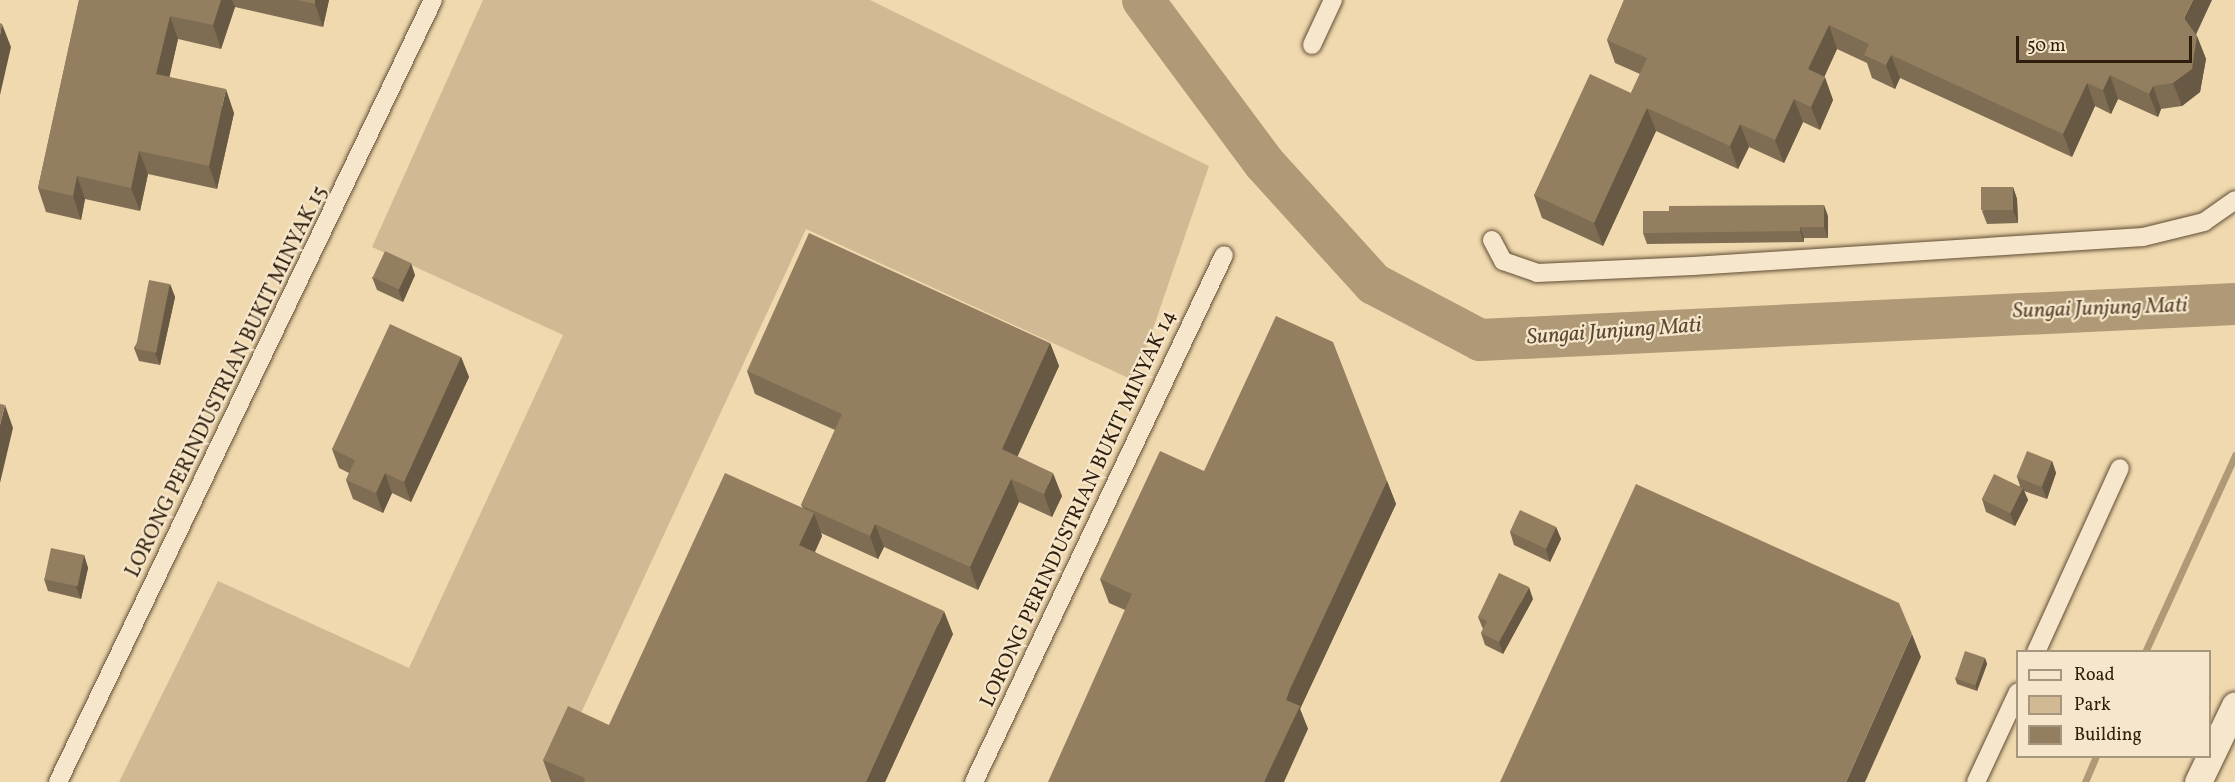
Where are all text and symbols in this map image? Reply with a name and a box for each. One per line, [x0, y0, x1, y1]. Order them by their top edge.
scale bar [2019, 24, 2194, 62]
text: 50 m [2027, 34, 2066, 59]
street label: LORONG PERINDUSTRIAN BUKIT MINYAK 15 [121, 182, 333, 582]
water label: Sungai Junjung Mati [2012, 293, 2188, 325]
street label: LORONG PERINDUSTRIAN BUKIT MINYAK 14 [976, 306, 1182, 712]
water label: Sungai Junjung Mati [1526, 313, 1702, 351]
legend [2016, 650, 2211, 758]
text: Road [2074, 663, 2115, 688]
text: Park [2074, 693, 2111, 718]
text: Building [2074, 723, 2142, 748]

